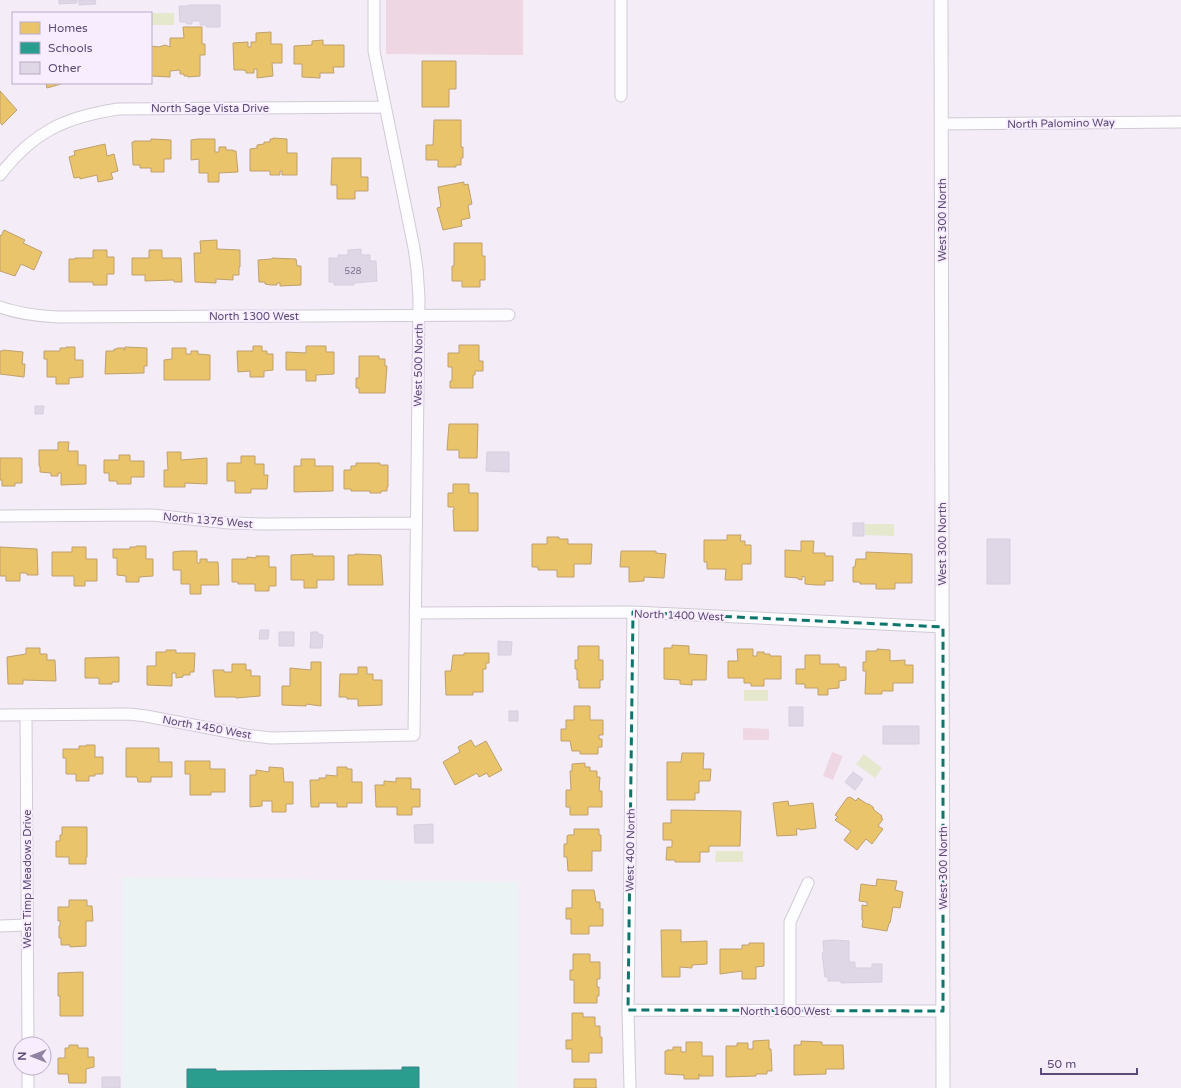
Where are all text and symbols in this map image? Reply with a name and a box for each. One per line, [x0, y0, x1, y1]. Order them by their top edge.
legend [12, 12, 152, 84]
text: Homes [48, 21, 88, 35]
text: Schools [48, 41, 93, 55]
text: Other [48, 61, 81, 75]
street label: North Sage Vista Drive [151, 102, 269, 115]
street label: North Palomino Way [1007, 116, 1115, 131]
street label: West 300 North [936, 178, 949, 262]
house number: 528 [345, 266, 362, 277]
street label: North 1300 West [209, 310, 299, 323]
street label: West 500 North [411, 323, 426, 407]
street label: West 300 North [936, 502, 949, 586]
street label: North 1375 West [162, 510, 253, 531]
street label: North 1400 West [634, 607, 724, 624]
street label: North 1450 West [161, 713, 252, 742]
street label: West 400 North [623, 808, 638, 892]
street label: West Timp Meadows Drive [21, 810, 34, 948]
street label: West 300 North [937, 826, 950, 910]
street label: North 1600 West [740, 1005, 830, 1018]
north arrow [12, 1036, 52, 1076]
scale bar [1041, 1050, 1137, 1076]
text: N [16, 1052, 29, 1060]
text: 50 m [1047, 1057, 1076, 1071]

